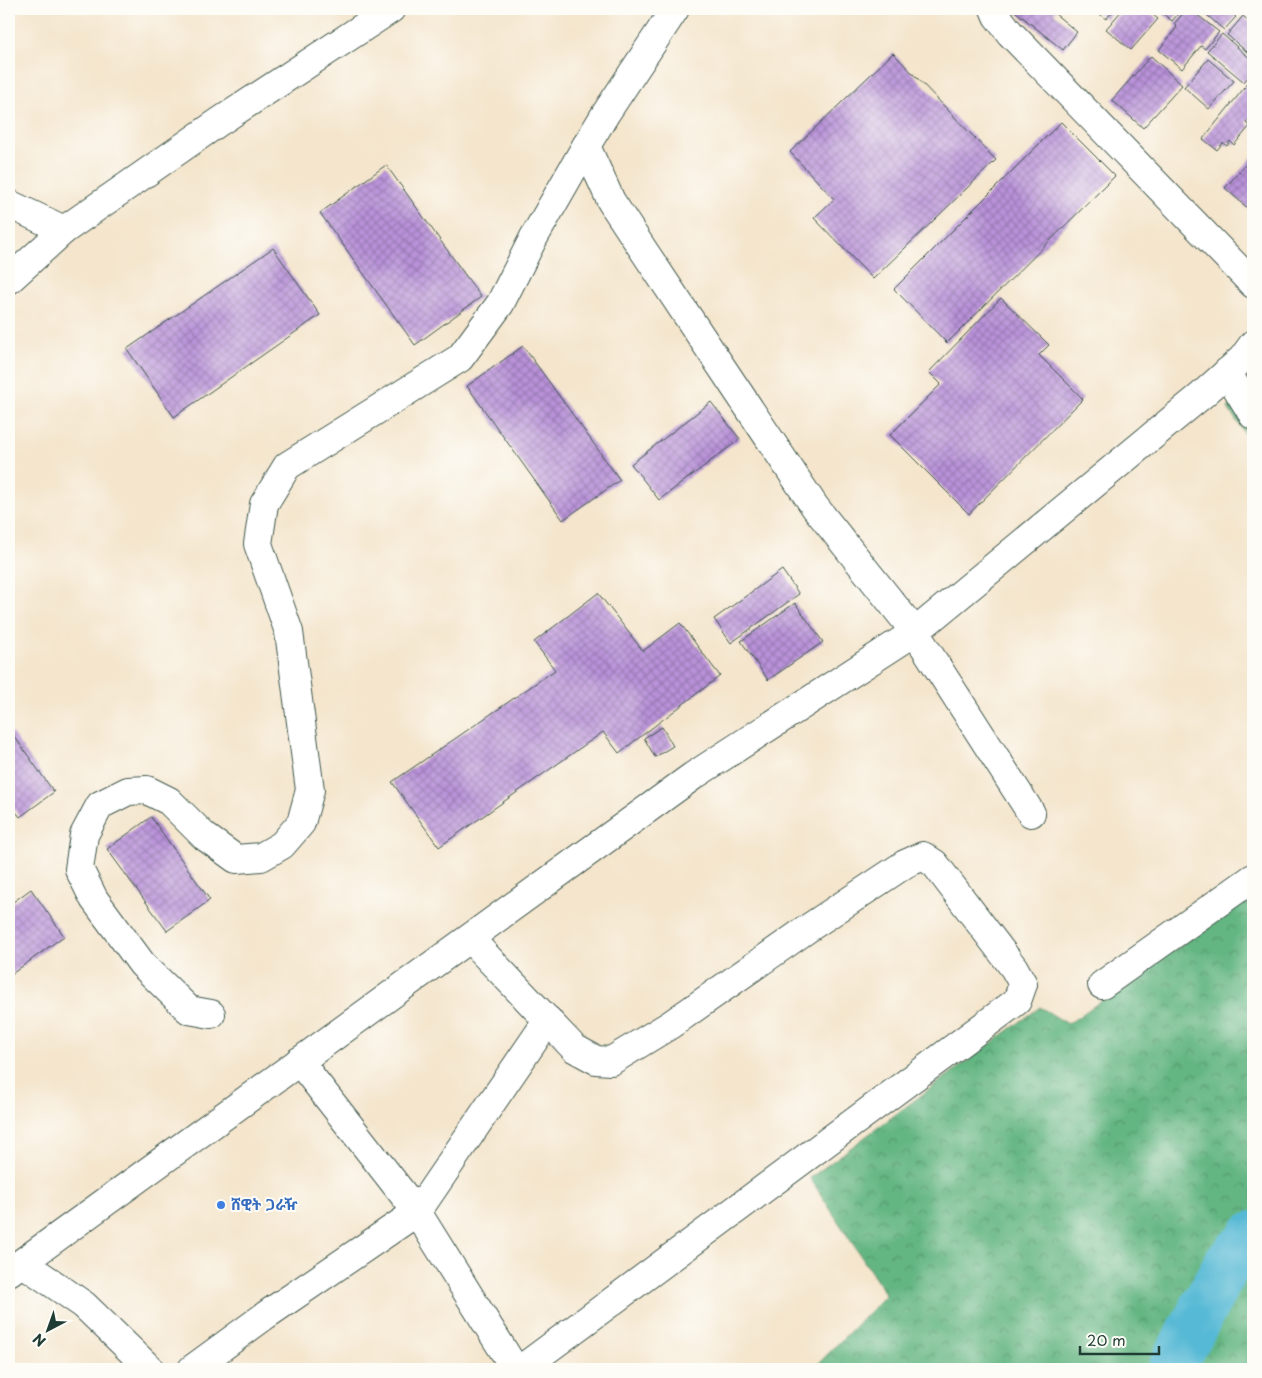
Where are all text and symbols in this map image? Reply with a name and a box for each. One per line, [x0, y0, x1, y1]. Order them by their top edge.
place label: ሸዊት ጋራዥ [231, 1192, 298, 1215]
marker: ሸዊት ጋራዥ [215, 1199, 227, 1211]
north arrow [22, 1306, 72, 1356]
scale bar [1080, 1323, 1158, 1355]
text: 20 m [1087, 1328, 1126, 1351]
text: N [28, 1329, 50, 1352]

